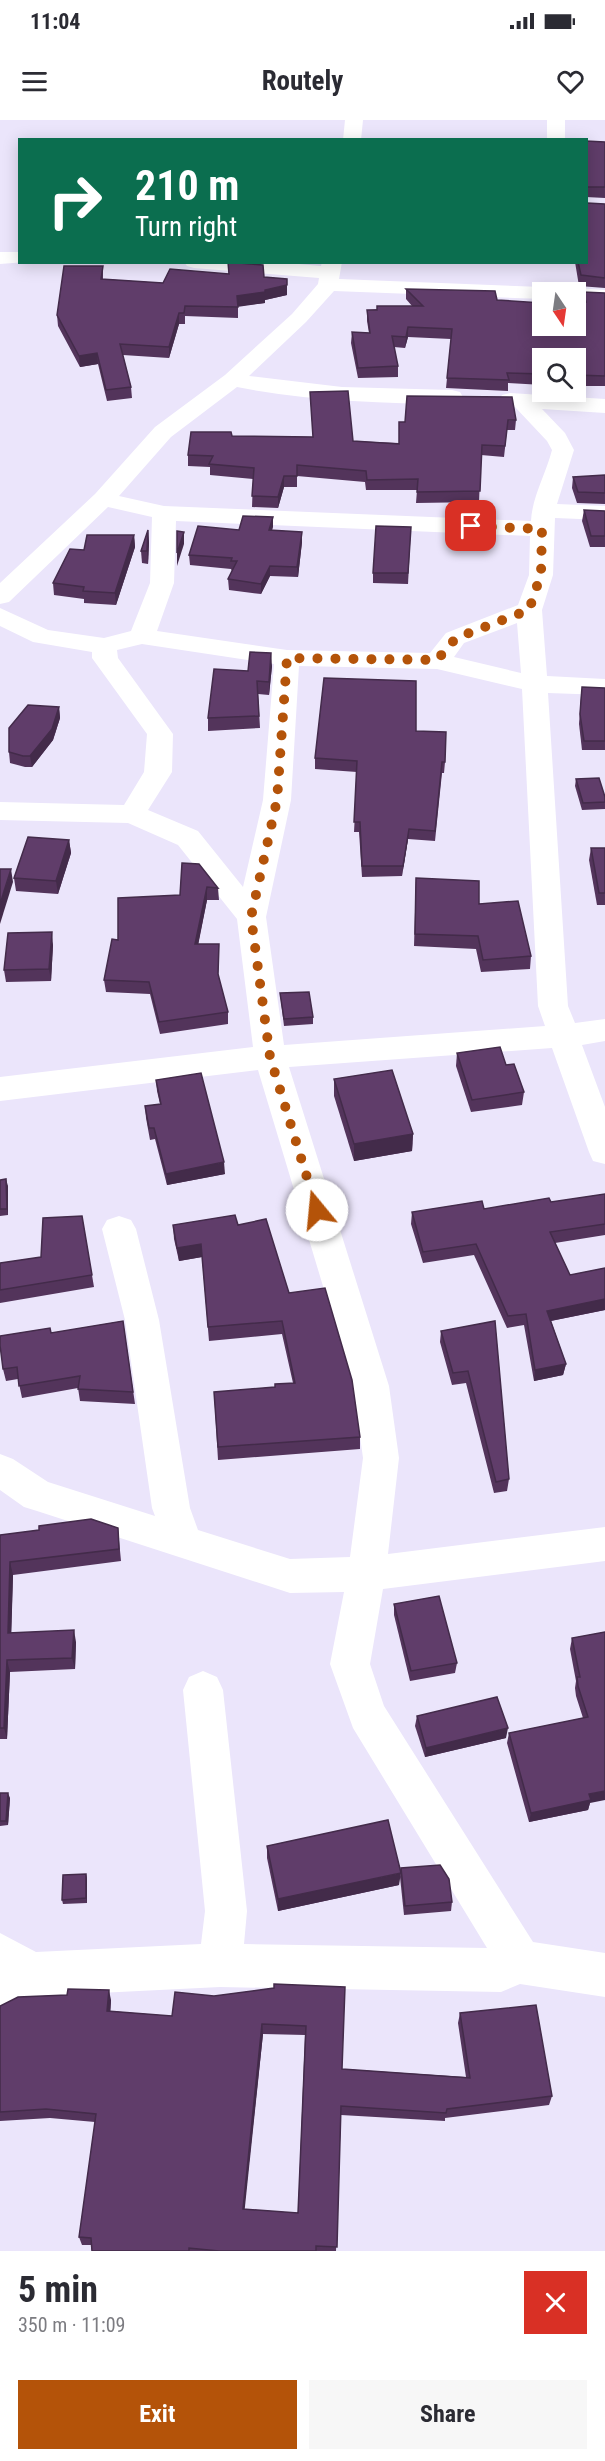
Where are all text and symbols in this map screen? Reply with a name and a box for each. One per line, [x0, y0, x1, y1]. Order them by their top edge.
text: 11:04 [30, 9, 81, 34]
icon: menu [18, 65, 51, 98]
text: Routely [262, 65, 343, 97]
icon: heart [554, 65, 587, 98]
text: 210 m [135, 161, 240, 210]
icon: right [36, 162, 114, 240]
text: Turn right [135, 211, 237, 243]
north arrow [532, 282, 586, 336]
map controls [532, 282, 586, 402]
button: search [532, 348, 586, 402]
pin [445, 500, 496, 551]
icon: arrive [454, 509, 487, 542]
position arrow [285, 1178, 349, 1242]
text: 5 min [18, 2269, 98, 2311]
button: close [524, 2271, 587, 2334]
text: 350 m · 11:09 [18, 2313, 125, 2337]
button: Exit [18, 2380, 297, 2449]
button: Share [309, 2380, 587, 2449]

